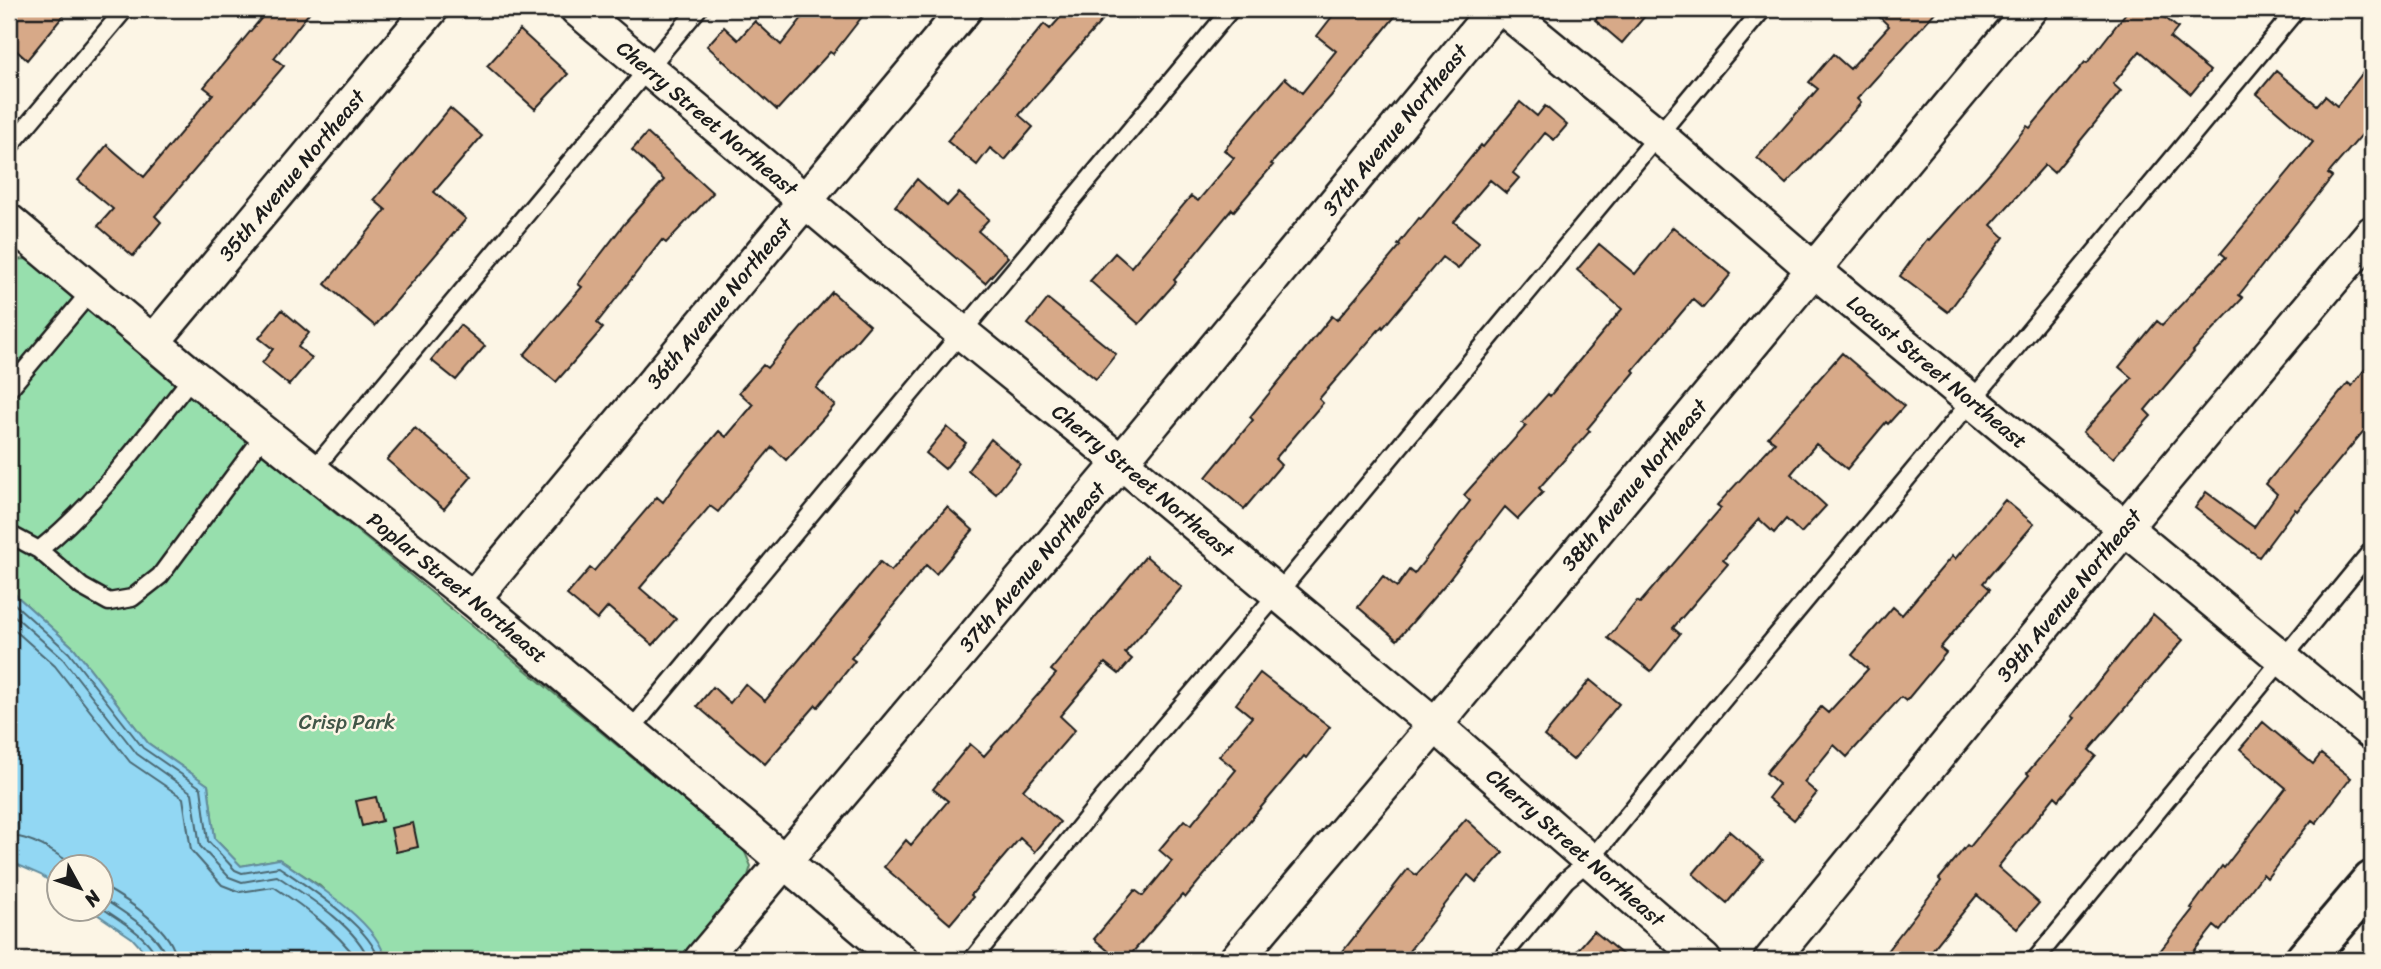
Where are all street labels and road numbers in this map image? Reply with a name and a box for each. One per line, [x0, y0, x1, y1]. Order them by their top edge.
street label: Cherry Street Northeast [607, 30, 808, 207]
street label: 37th Avenue Northeast [1312, 34, 1479, 225]
street label: 35th Avenue Northeast [208, 79, 377, 270]
street label: 36th Avenue Northeast [636, 208, 804, 398]
street label: Locust Street Northeast [1838, 285, 2036, 459]
street label: 38th Avenue Northeast [1551, 389, 1719, 580]
street label: Cherry Street Northeast [1043, 394, 1244, 570]
street label: 37th Avenue Northeast [949, 472, 1117, 661]
street label: 39th Avenue Northeast [1986, 499, 2153, 691]
street label: Poplar Street Northeast [358, 502, 556, 673]
street label: Cherry Street Northeast [1477, 758, 1675, 938]

